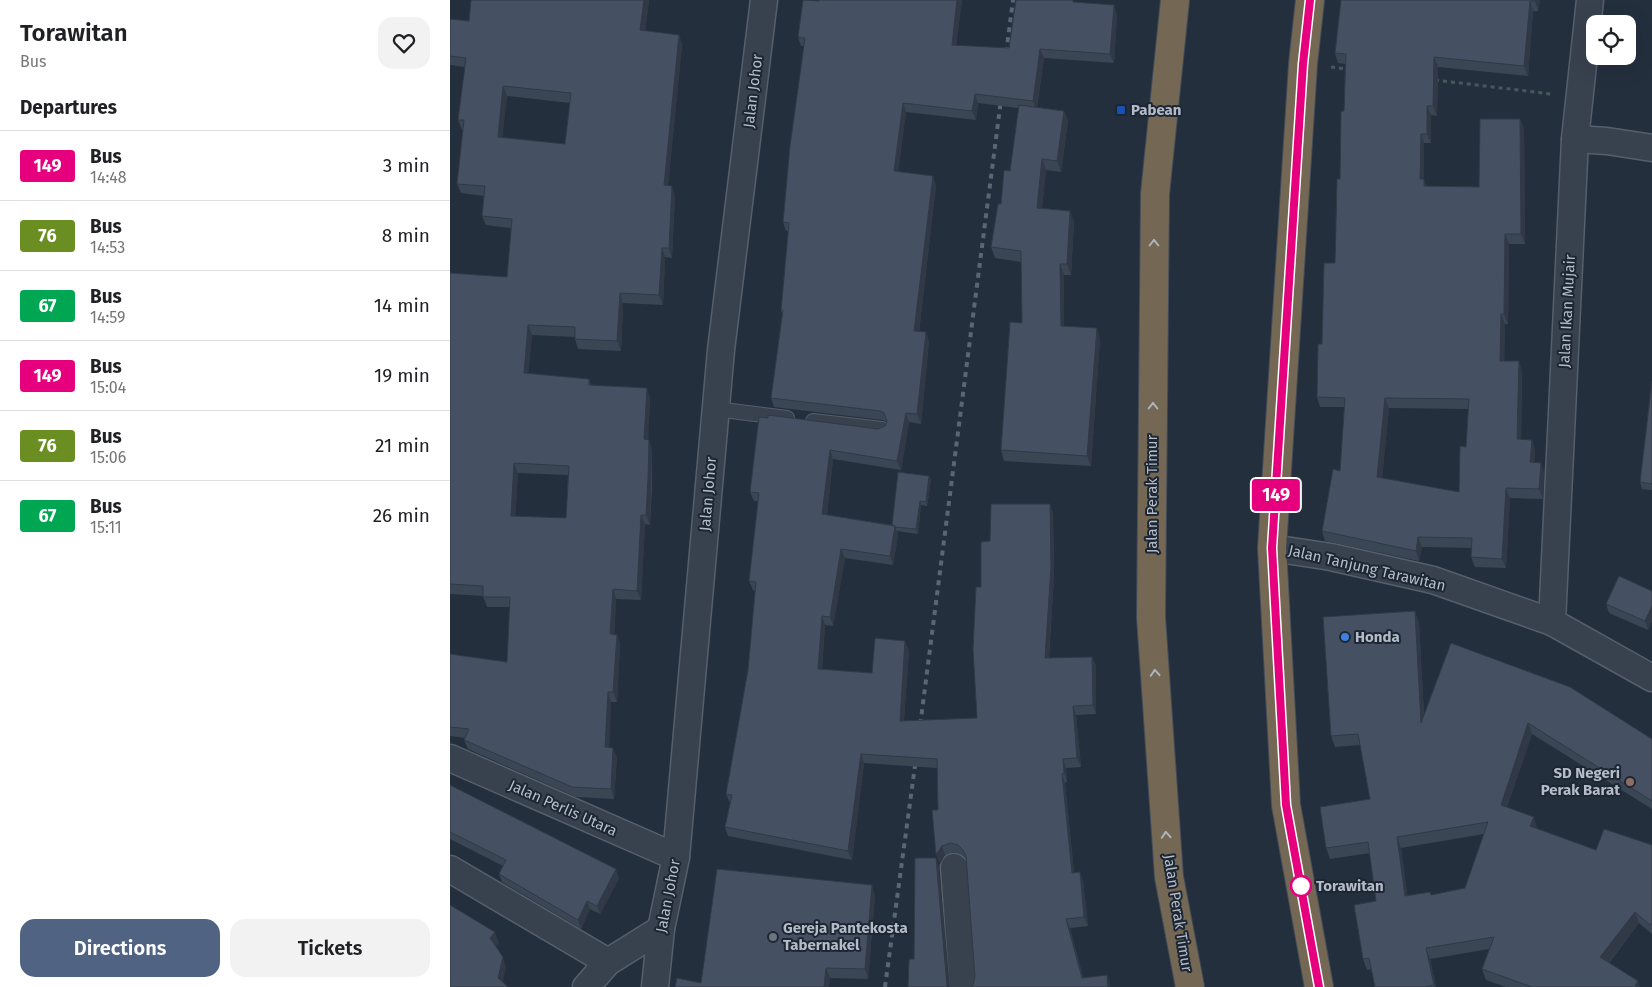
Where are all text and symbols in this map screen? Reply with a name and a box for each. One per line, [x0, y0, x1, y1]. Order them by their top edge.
map controls [1586, 15, 1636, 65]
button: locate [1586, 15, 1636, 65]
button: heart [378, 17, 430, 69]
text: Torawitan [20, 19, 128, 47]
text: Bus [20, 52, 47, 71]
street label: Jalan Johor [740, 53, 766, 129]
text: Departures [20, 96, 117, 119]
place label: Pabean [1131, 101, 1181, 119]
marker: Pabean [1115, 104, 1127, 116]
text: Bus [90, 145, 122, 168]
text: 3 min [383, 154, 430, 177]
text: 149 [33, 155, 62, 177]
text: 14:48 [90, 168, 127, 187]
text: Bus [90, 215, 122, 238]
text: 8 min [382, 224, 430, 247]
text: 76 [38, 225, 57, 247]
text: 14:53 [90, 238, 125, 257]
one-way arrow [1149, 239, 1159, 247]
street label: Jalan Ikan Mujair [1555, 254, 1579, 368]
text: Bus [90, 285, 122, 308]
text: 14 min [374, 294, 430, 317]
text: 67 [38, 295, 57, 317]
text: 14:59 [90, 308, 126, 327]
text: Bus [90, 355, 122, 378]
text: 19 min [374, 364, 430, 387]
text: 149 [33, 365, 62, 387]
text: 15:04 [90, 378, 126, 397]
one-way arrow [1148, 402, 1158, 410]
text: Bus [90, 425, 122, 448]
text: 21 min [375, 434, 430, 457]
street label: Jalan Perak Timur [1143, 434, 1161, 553]
text: 76 [38, 435, 57, 457]
text: 15:06 [90, 448, 126, 467]
street label: Jalan Johor [696, 456, 720, 532]
line badge: 149 [1247, 479, 1305, 511]
text: 149 [1262, 484, 1290, 506]
text: Bus [90, 495, 122, 518]
text: 26 min [373, 504, 430, 527]
text: 67 [38, 505, 57, 527]
text: 15:11 [90, 518, 122, 537]
street label: Jalan Tanjung Tarawitan [1287, 541, 1447, 595]
place label: Honda [1355, 628, 1400, 646]
marker: Honda [1339, 631, 1351, 643]
one-way arrow [1150, 669, 1161, 677]
place label: SD Negeri Perak Barat [1541, 764, 1620, 799]
street label: Jalan Perlis Utara [506, 776, 620, 840]
marker: SD Negeri Perak Barat [1624, 776, 1636, 788]
one-way arrow [1161, 831, 1172, 839]
street label: Jalan Perak Timur [1160, 853, 1196, 973]
street label: Jalan Johor [652, 858, 684, 934]
marker: Torawitan [1290, 875, 1312, 897]
place label: Torawitan [1316, 877, 1384, 895]
button: Directions [20, 919, 220, 977]
button: Tickets [230, 919, 430, 977]
place label: Gereja Pantekosta Tabernakel [783, 919, 908, 954]
marker: Gereja Pantekosta Tabernakel [767, 931, 779, 943]

